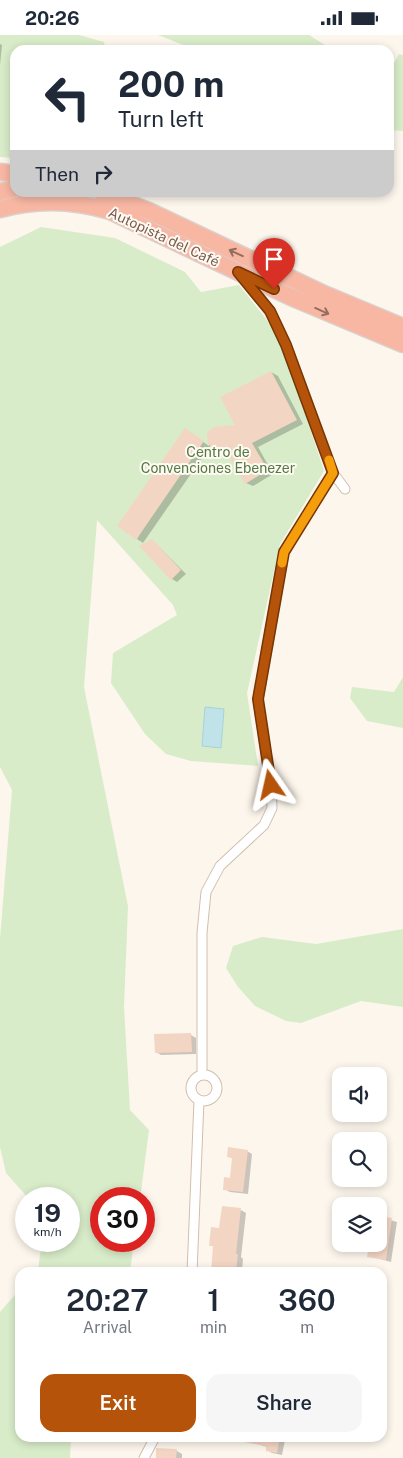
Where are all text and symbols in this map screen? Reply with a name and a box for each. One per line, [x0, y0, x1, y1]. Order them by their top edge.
text: 20:26 [25, 7, 79, 29]
text: 200 m [118, 64, 224, 105]
icon: left [35, 65, 100, 130]
text: Turn left [118, 106, 204, 132]
icon: right [89, 160, 117, 188]
text: Then [35, 163, 79, 185]
street label: Autopista del Café [106, 204, 222, 270]
pin [253, 238, 295, 289]
icon: arrive [260, 245, 288, 273]
one-way arrow [229, 248, 244, 257]
one-way arrow [314, 307, 329, 316]
park label: Centro de Convenciones Ebenezer [141, 444, 295, 476]
position arrow [244, 758, 296, 810]
map controls [332, 1067, 387, 1252]
button: sound [332, 1067, 387, 1122]
button: search [332, 1132, 387, 1187]
speed limit sign: 30 [90, 1187, 155, 1252]
button: layers [332, 1197, 387, 1252]
text: 19 [34, 1198, 61, 1228]
text: km/h [33, 1225, 62, 1239]
text: 20:27 [66, 1282, 149, 1318]
text: 1 [207, 1282, 220, 1318]
text: 360 [278, 1282, 336, 1318]
text: Arrival [83, 1318, 132, 1337]
text: min [200, 1318, 227, 1337]
text: m [300, 1318, 314, 1337]
button: Exit [40, 1374, 196, 1432]
button: Share [206, 1374, 362, 1432]

